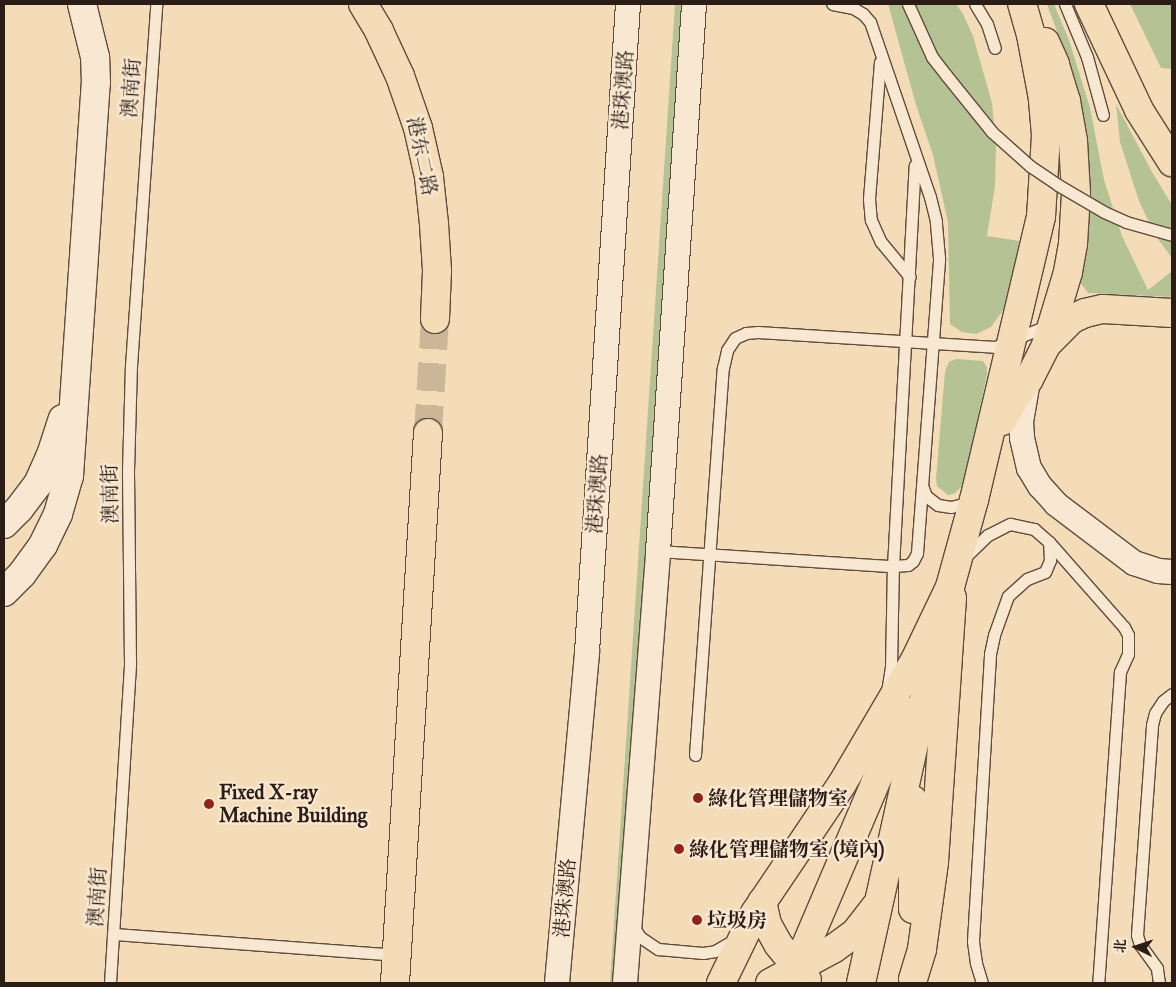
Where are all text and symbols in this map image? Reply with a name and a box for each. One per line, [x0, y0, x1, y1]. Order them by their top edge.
street label: 港珠澳路 [608, 49, 638, 131]
street label: 澳南街 [117, 57, 145, 119]
street label: 港东二路 [402, 114, 442, 198]
street label: 港珠澳路 [582, 453, 612, 535]
street label: 澳南街 [97, 464, 123, 524]
place label: Fixed X-ray Machine Building [219, 780, 367, 827]
place label: 綠化管理儲物室 [708, 786, 848, 810]
marker: 綠化管理儲物室 [692, 792, 704, 804]
marker: Fixed X-ray Machine Building [203, 798, 215, 810]
place label: 綠化管理儲物室 (境內) [689, 837, 884, 861]
marker: 綠化管理儲物室 (境內) [673, 843, 685, 855]
street label: 港珠澳路 [550, 857, 580, 939]
street label: 澳南街 [83, 866, 111, 928]
place label: 垃圾房 [707, 908, 767, 932]
marker: 垃圾房 [691, 914, 703, 926]
north arrow [1111, 922, 1161, 972]
text: 北 [1112, 938, 1130, 953]

